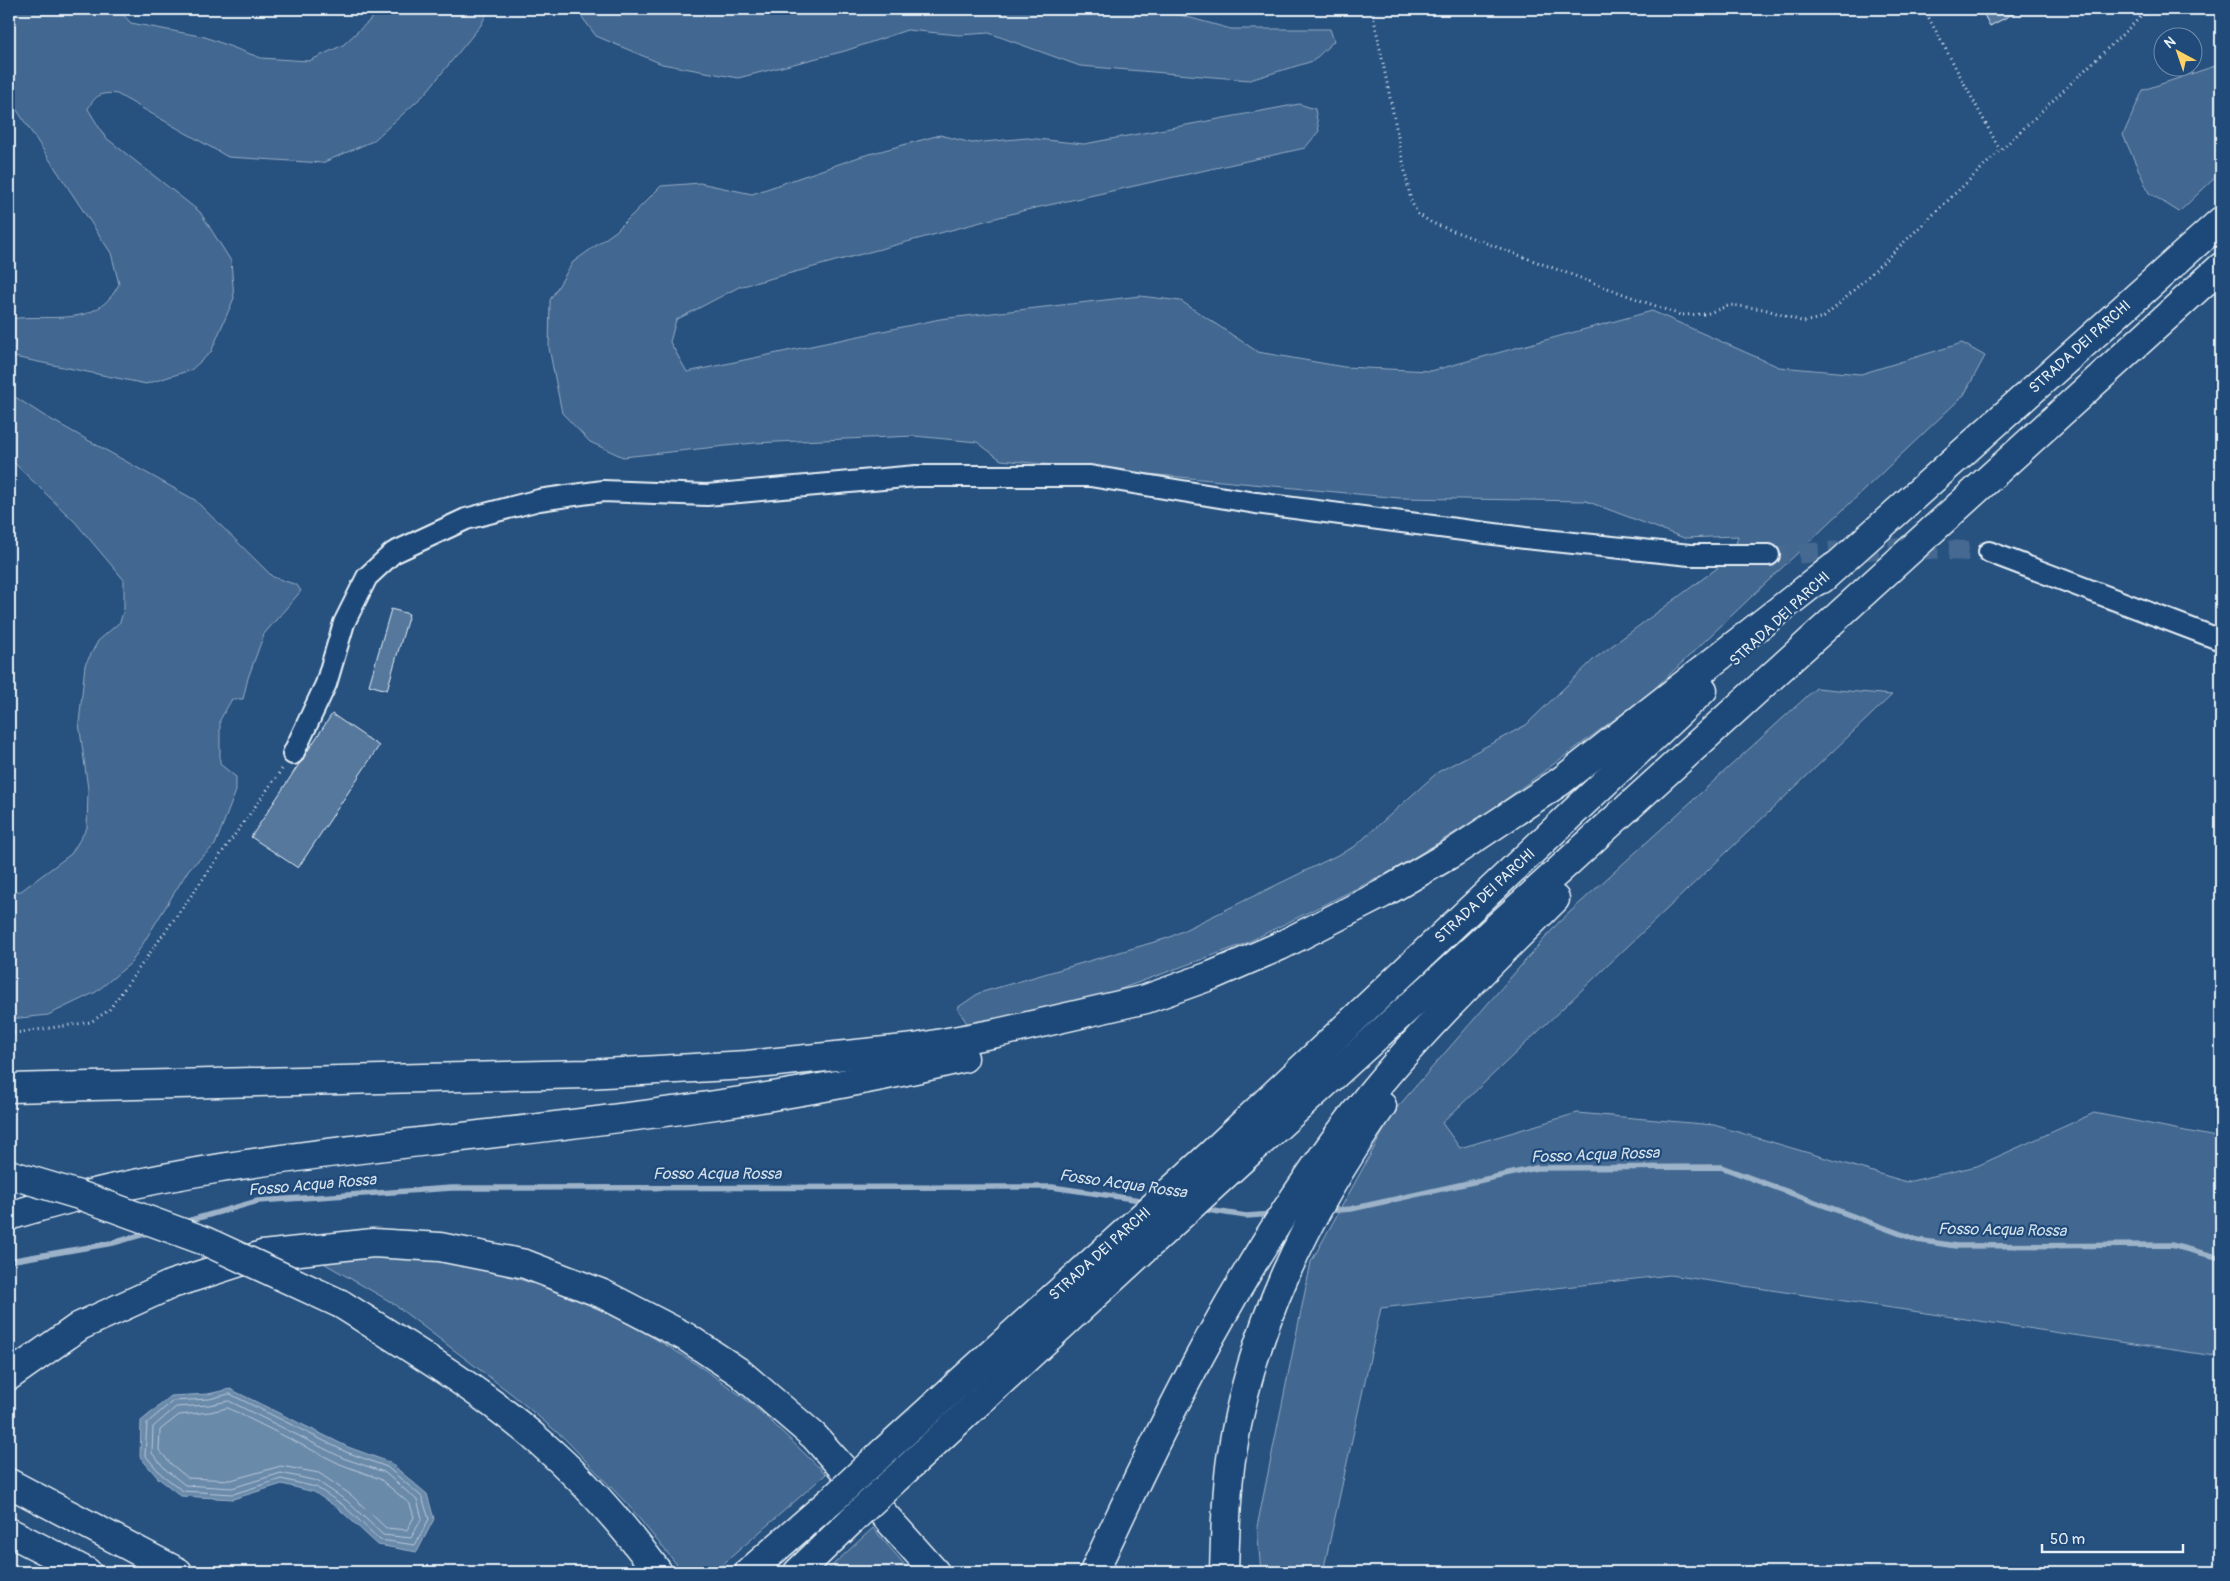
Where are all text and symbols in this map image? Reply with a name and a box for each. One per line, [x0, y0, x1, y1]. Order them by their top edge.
north arrow [2152, 28, 2202, 78]
text: N [2161, 33, 2179, 52]
street label: STRADA DEI PARCHI [2025, 296, 2135, 398]
street label: STRADA DEI PARCHI [1726, 568, 1834, 670]
street label: STRADA DEI PARCHI [1431, 845, 1539, 947]
water label: Fosso Acqua Rossa [1531, 1143, 1661, 1167]
water label: Fosso Acqua Rossa [653, 1164, 783, 1184]
water label: Fosso Acqua Rossa [1058, 1165, 1189, 1203]
water label: Fosso Acqua Rossa [247, 1169, 378, 1201]
street label: STRADA DEI PARCHI [1045, 1203, 1155, 1305]
water label: Fosso Acqua Rossa [1938, 1219, 2068, 1241]
scale bar [2042, 1521, 2184, 1553]
text: 50 m [2050, 1530, 2085, 1549]

